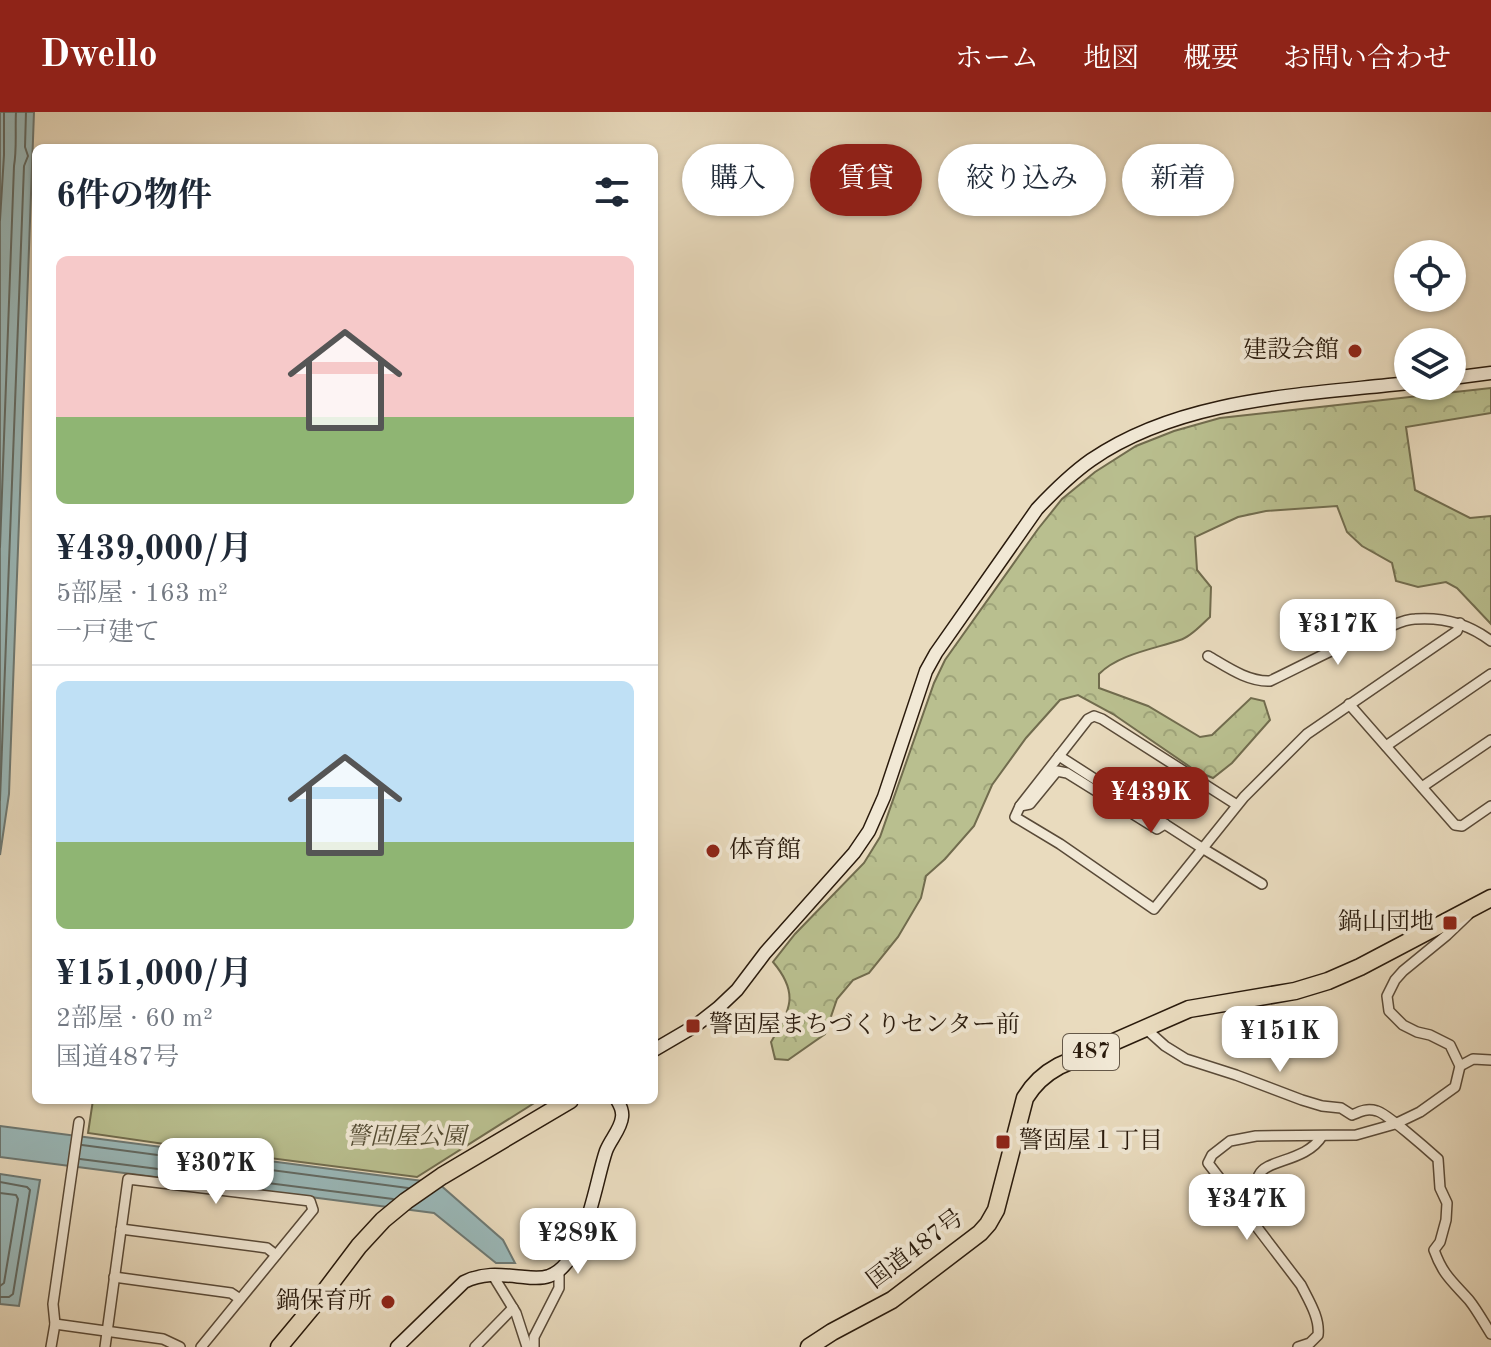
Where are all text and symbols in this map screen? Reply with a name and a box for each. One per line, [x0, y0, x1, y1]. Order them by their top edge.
text: Dwello [40, 37, 158, 75]
text: ホーム [955, 46, 1039, 74]
text: 地図 [1083, 46, 1139, 74]
text: 概要 [1183, 46, 1239, 74]
text: お問い合わせ [1283, 46, 1451, 74]
chip: 購入 [682, 144, 794, 216]
chip: 賃貸 [810, 144, 922, 216]
chip: 絞り込み [938, 144, 1106, 216]
chip: 新着 [1122, 144, 1234, 216]
icon: filters [590, 170, 634, 214]
text: 6件の物件 [56, 180, 212, 214]
map controls [1394, 240, 1466, 400]
button: locate [1394, 240, 1466, 312]
icon: home [273, 308, 417, 452]
button: layers [1394, 328, 1466, 400]
place label: 建設会館 [1243, 336, 1339, 363]
marker: 建設会館 [1346, 342, 1364, 360]
text: ¥439,000/月 [56, 533, 253, 567]
text: 5部屋 · 163 m² [56, 581, 228, 607]
pin: ¥317K [1282, 599, 1394, 667]
text: ¥317K [1298, 612, 1378, 638]
text: 一戸建て [56, 620, 160, 646]
icon: home [273, 733, 417, 877]
pin: ¥439K [1095, 767, 1207, 835]
text: ¥439K [1111, 780, 1191, 806]
place label: 体育館 [729, 836, 801, 863]
marker: 体育館 [704, 842, 722, 860]
place label: 鍋山団地 [1338, 908, 1434, 935]
marker: 鍋山団地 [1441, 914, 1459, 932]
text: ¥151,000/月 [56, 958, 253, 992]
text: 2部屋 · 60 m² [56, 1006, 213, 1032]
pin: ¥151K [1224, 1006, 1336, 1074]
place label: 警固屋まちづくりセンター前 [709, 1011, 1020, 1038]
marker: 警固屋まちづくりセンター前 [684, 1017, 702, 1035]
text: ¥151K [1240, 1019, 1320, 1045]
road number: 487 [1063, 1034, 1119, 1070]
text: 国道487号 [56, 1045, 179, 1071]
park label: 警固屋公園 [346, 1123, 470, 1150]
place label: 警固屋１丁目 [1019, 1127, 1163, 1154]
marker: 警固屋１丁目 [994, 1133, 1012, 1151]
pin: ¥307K [160, 1138, 272, 1206]
text: ¥307K [176, 1151, 256, 1177]
pin: ¥347K [1191, 1174, 1303, 1242]
text: ¥347K [1207, 1187, 1287, 1213]
street label: 国道487号 [862, 1204, 969, 1294]
pin: ¥289K [522, 1208, 634, 1276]
text: ¥289K [538, 1221, 618, 1247]
place label: 鍋保育所 [276, 1287, 372, 1314]
marker: 鍋保育所 [379, 1293, 397, 1311]

